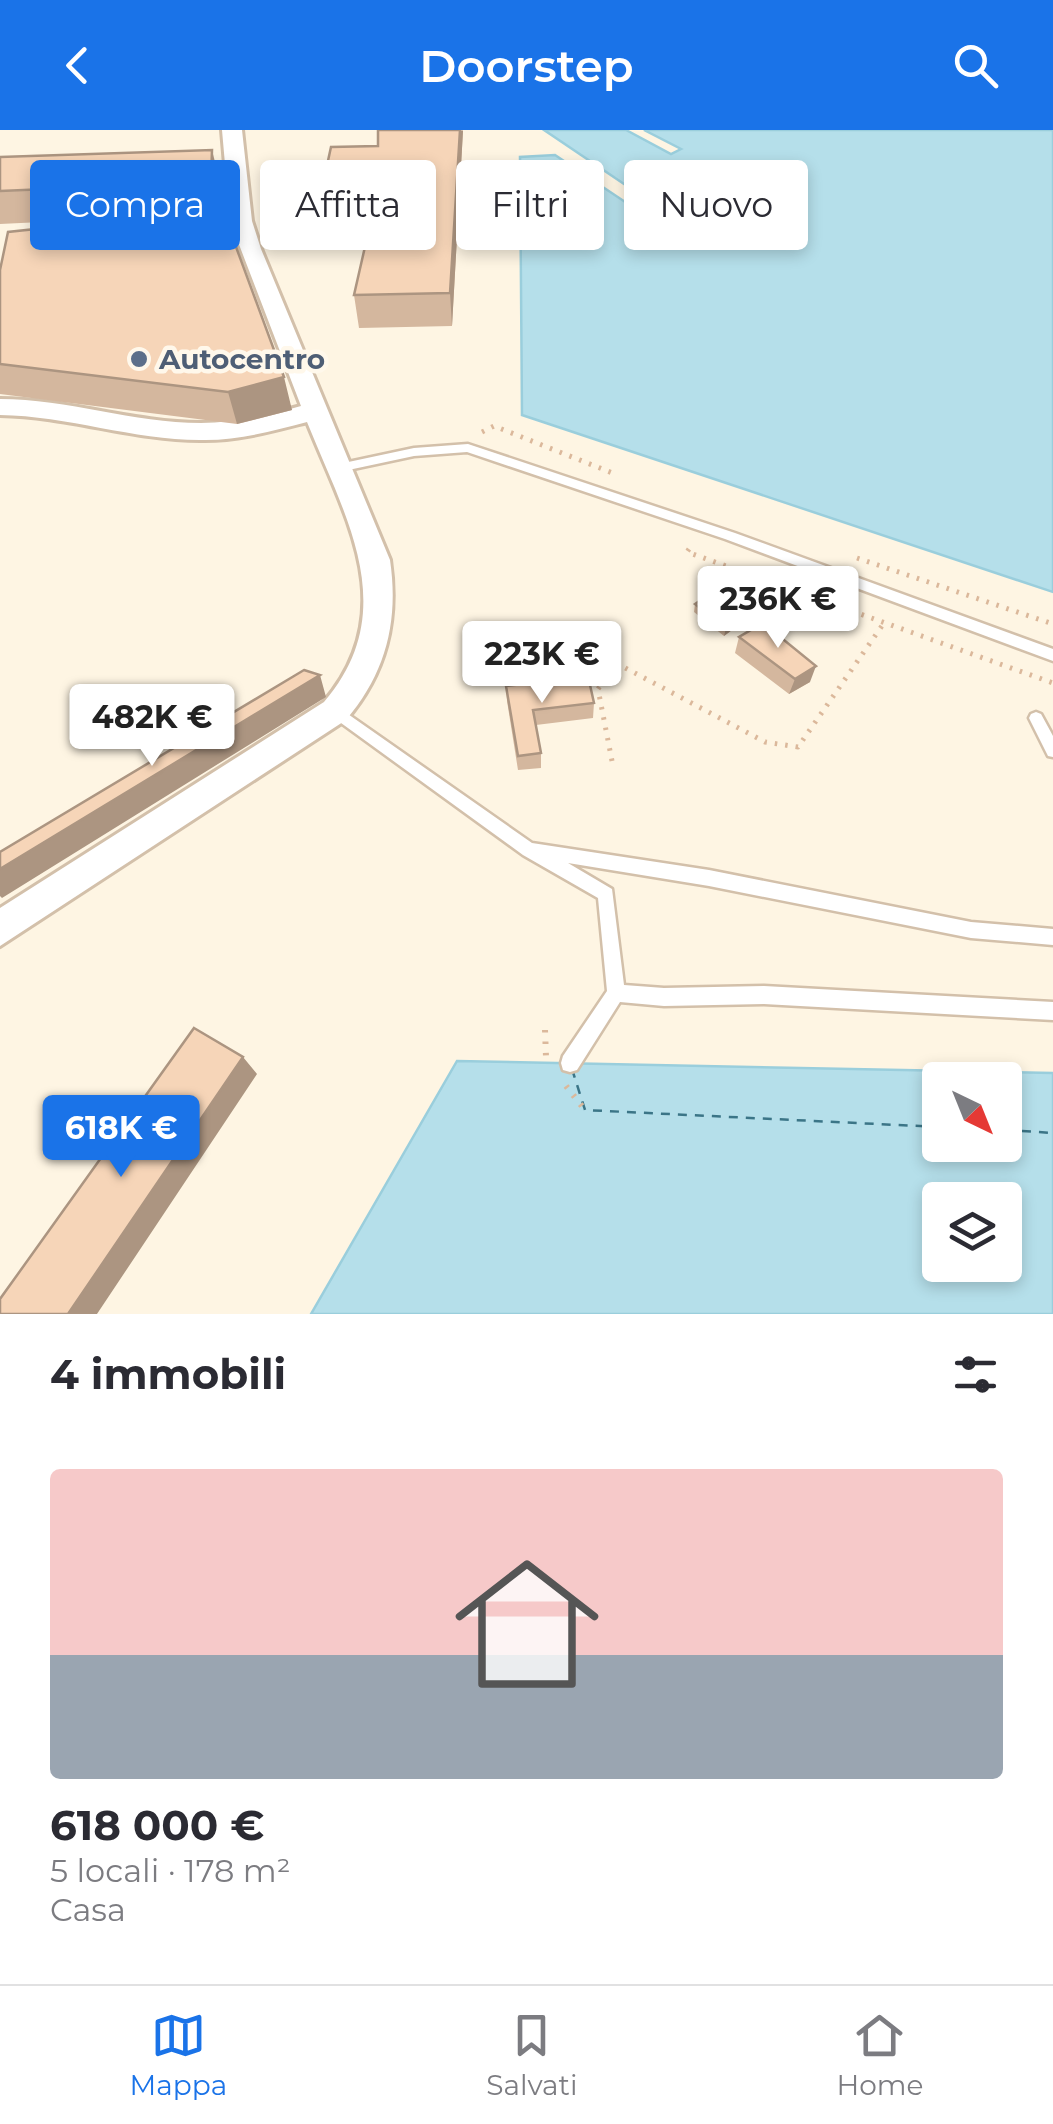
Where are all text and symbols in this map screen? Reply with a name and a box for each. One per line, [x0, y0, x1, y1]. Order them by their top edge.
icon: back [50, 38, 105, 93]
text: Doorstep [419, 38, 634, 93]
icon: search [948, 38, 1003, 93]
chip: Compra [30, 160, 240, 250]
chip: Affitta [260, 160, 436, 250]
chip: Filtri [456, 160, 604, 250]
chip: Nuovo [624, 160, 808, 250]
place label: Autocentro [158, 342, 325, 376]
marker: Autocentro [128, 348, 150, 370]
pin: 236K € [697, 566, 859, 651]
text: 236K € [720, 579, 836, 618]
pin: 223K € [461, 621, 623, 706]
text: 223K € [484, 634, 600, 673]
pin: 482K € [71, 684, 233, 769]
text: 482K € [91, 697, 213, 736]
north arrow [922, 1062, 1022, 1162]
map controls [922, 1062, 1022, 1282]
pin: 618K € [40, 1095, 202, 1180]
text: 618K € [65, 1108, 177, 1147]
button: layers [922, 1182, 1022, 1282]
icon: filters [948, 1347, 1003, 1402]
text: 4 immobili [50, 1348, 286, 1400]
icon: home [437, 1534, 617, 1714]
text: 618 000 € [50, 1799, 264, 1851]
text: 5 locali · 178 m² [50, 1851, 290, 1890]
text: Casa [50, 1890, 126, 1929]
tab: Mappa [130, 2008, 227, 2102]
tab: Salvati [486, 2008, 578, 2102]
tab: Home [837, 2008, 923, 2102]

